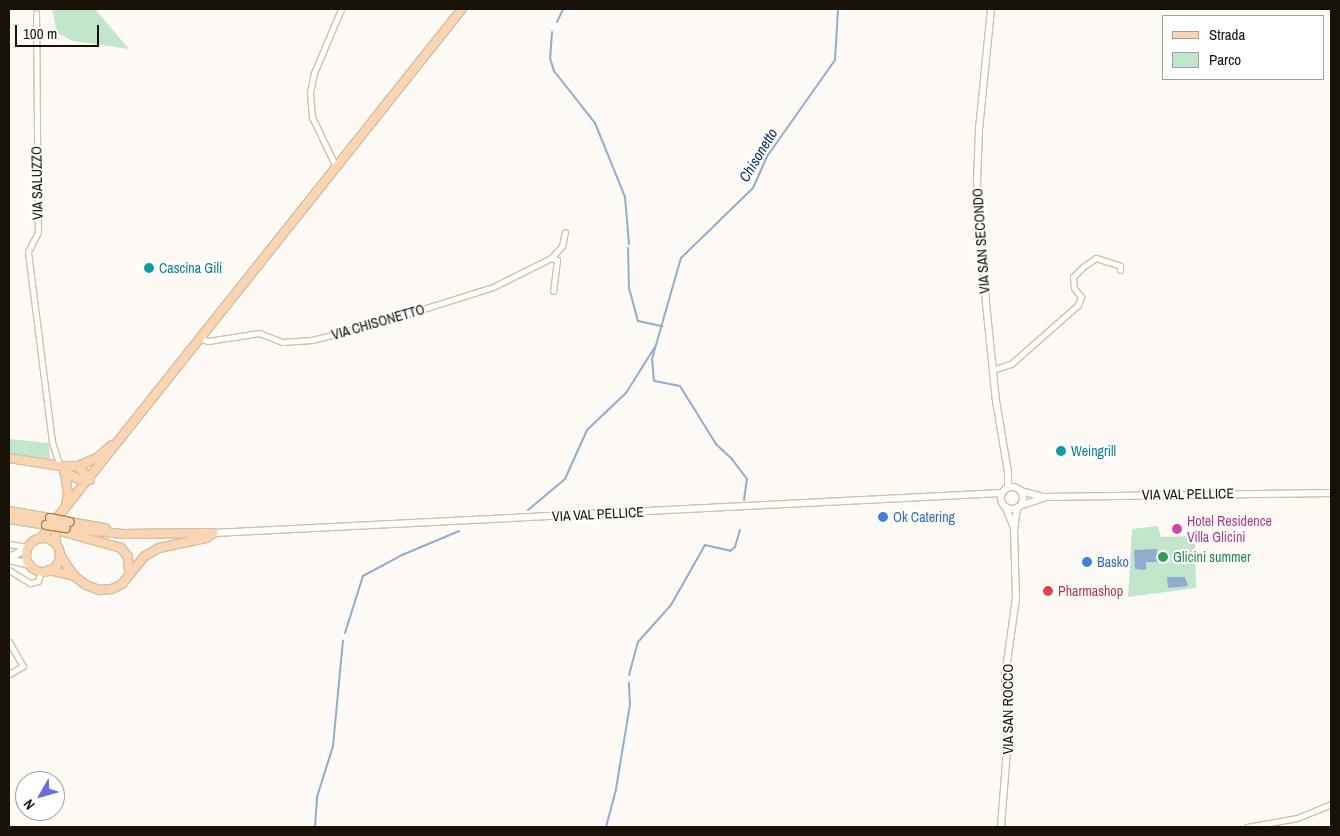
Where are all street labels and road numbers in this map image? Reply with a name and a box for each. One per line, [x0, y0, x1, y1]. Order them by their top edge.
street label: VIA SALUZZO [28, 146, 46, 220]
street label: VIA SAN SECONDO [969, 187, 993, 295]
street label: VIA CHISONETTO [329, 301, 427, 343]
street label: VIA VAL PELLICE [1141, 485, 1235, 503]
street label: VIA VAL PELLICE [551, 503, 645, 525]
street label: VIA SAN ROCCO [1000, 663, 1016, 755]

